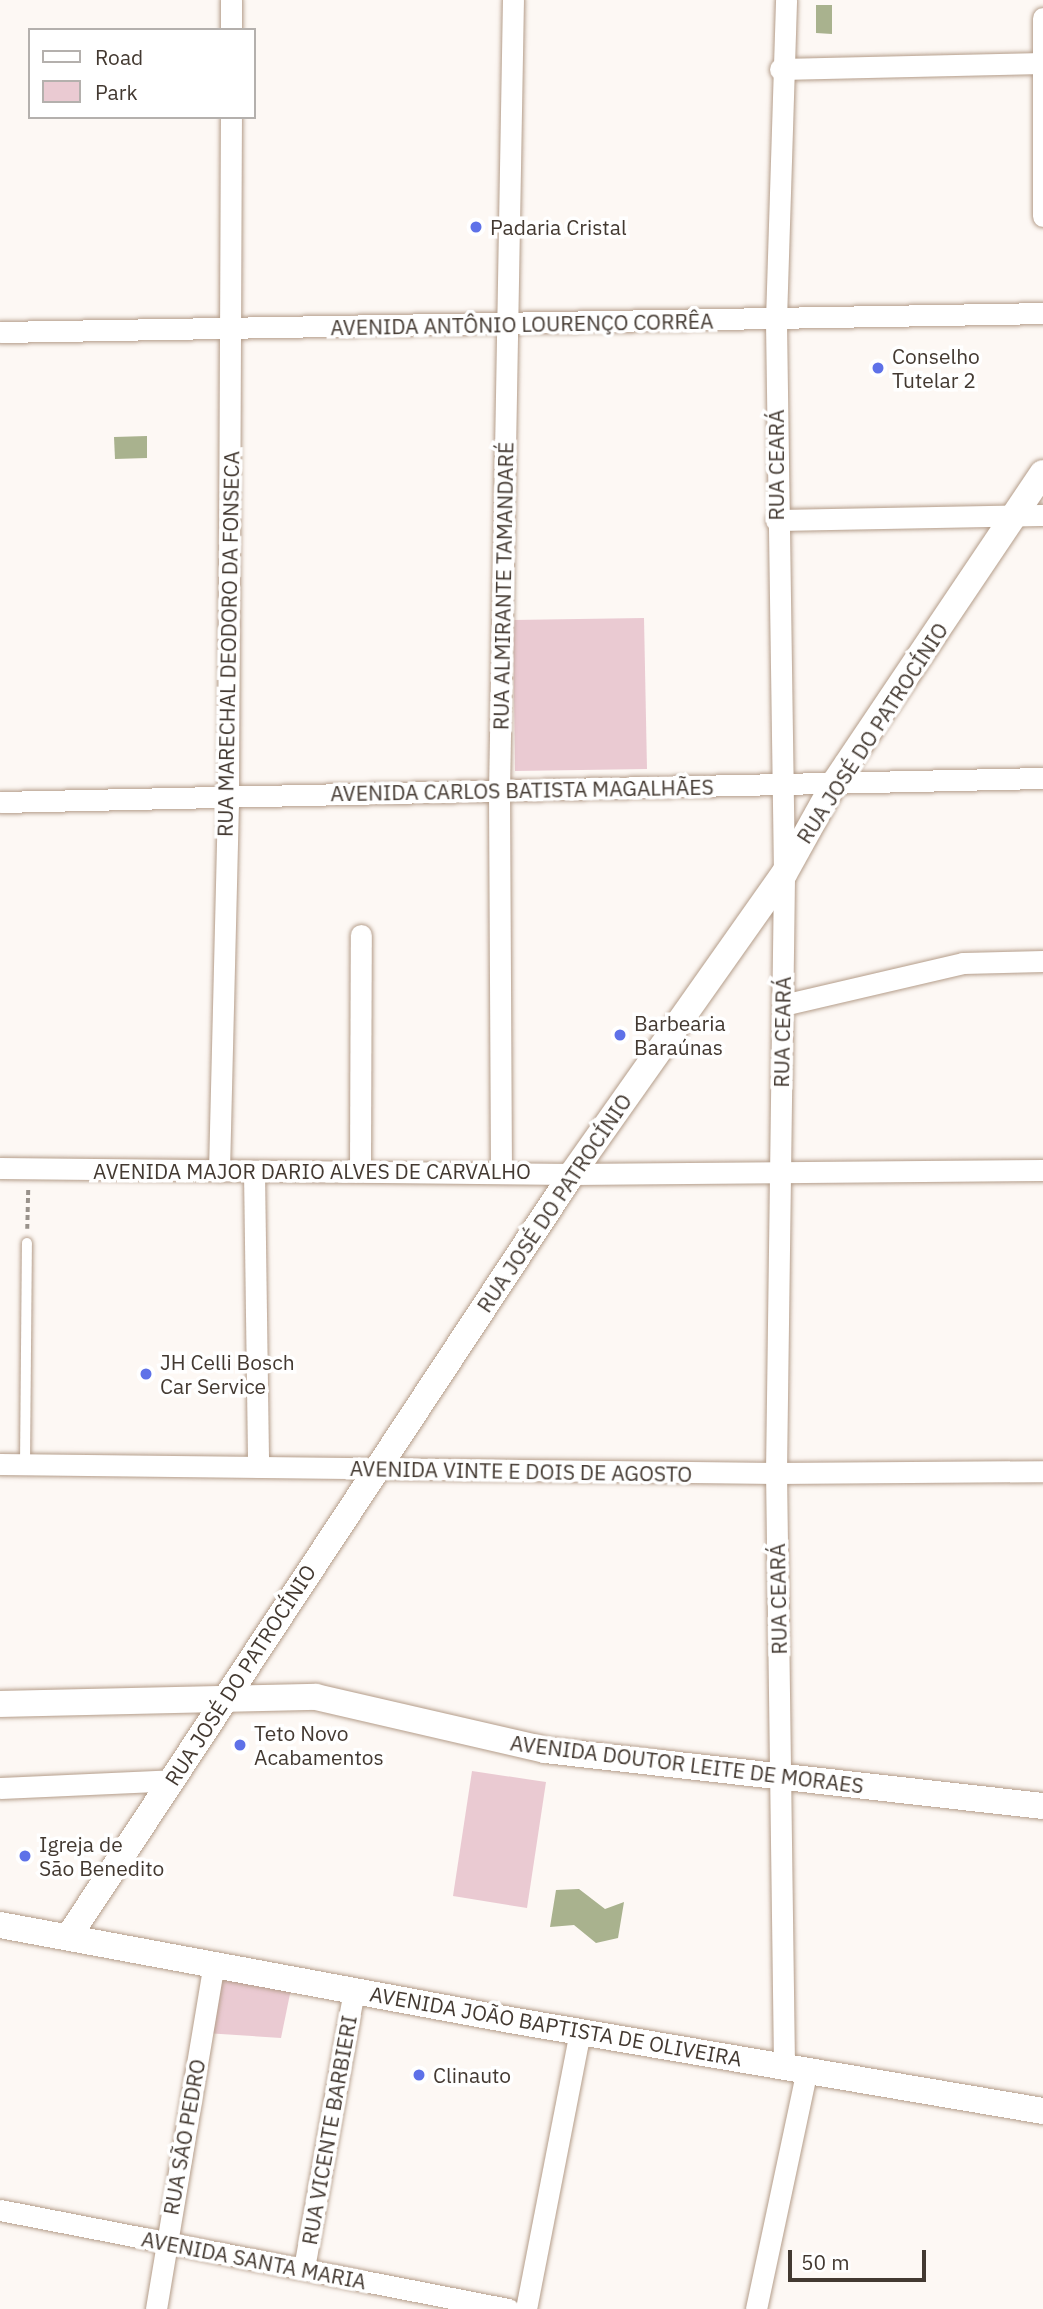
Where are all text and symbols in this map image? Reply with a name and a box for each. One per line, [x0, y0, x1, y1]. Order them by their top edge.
legend [28, 28, 256, 119]
text: Road [95, 43, 143, 71]
text: Park [95, 78, 138, 106]
place label: Padaria Cristal [490, 214, 627, 240]
marker: Padaria Cristal [468, 219, 484, 235]
street label: AVENIDA ANTÔNIO LOURENÇO CORRÊA [330, 308, 714, 340]
place label: Conselho Tutelar 2 [892, 343, 980, 393]
marker: Conselho Tutelar 2 [870, 360, 886, 376]
street label: RUA CEARÁ [763, 409, 789, 521]
street label: RUA ALMIRANTE TAMANDARÉ [488, 442, 518, 730]
street label: RUA MARECHAL DEODORO DA FONSECA [212, 451, 244, 837]
street label: RUA JOSÉ DO PATROCÍNIO [791, 618, 953, 848]
street label: AVENIDA CARLOS BATISTA MAGALHÃES [330, 774, 714, 806]
street label: RUA CEARÁ [768, 976, 796, 1088]
place label: Barbearia Baraúnas [634, 1010, 726, 1060]
marker: Barbearia Baraúnas [612, 1027, 628, 1043]
street label: RUA JOSÉ DO PATROCÍNIO [471, 1089, 637, 1317]
street label: AVENIDA MAJOR DARIO ALVES DE CARVALHO [93, 1158, 531, 1184]
place label: JH Celli Bosch Car Service [160, 1349, 295, 1399]
marker: JH Celli Bosch Car Service [138, 1366, 154, 1382]
street label: AVENIDA VINTE E DOIS DE AGOSTO [350, 1455, 692, 1487]
street label: RUA CEARÁ [764, 1543, 792, 1655]
street label: RUA JOSÉ DO PATROCÍNIO [159, 1560, 321, 1790]
place label: Teto Novo Acabamentos [254, 1720, 384, 1770]
street label: AVENIDA DOUTOR LEITE DE MORAES [509, 1730, 865, 1798]
marker: Teto Novo Acabamentos [232, 1737, 248, 1753]
place label: Igreja de São Benedito [39, 1831, 164, 1881]
marker: Igreja de São Benedito [17, 1848, 33, 1864]
street label: AVENIDA JOÃO BAPTISTA DE OLIVEIRA [368, 1981, 744, 2071]
street label: RUA VICENTE BARBIERI [296, 2013, 362, 2247]
street label: RUA SÃO PEDRO [158, 2057, 210, 2217]
place label: Clinauto [433, 2062, 511, 2088]
marker: Clinauto [411, 2067, 427, 2083]
street label: AVENIDA SANTA MARIA [139, 2226, 369, 2294]
scale bar [791, 2236, 929, 2280]
text: 50 m [801, 2248, 850, 2276]

